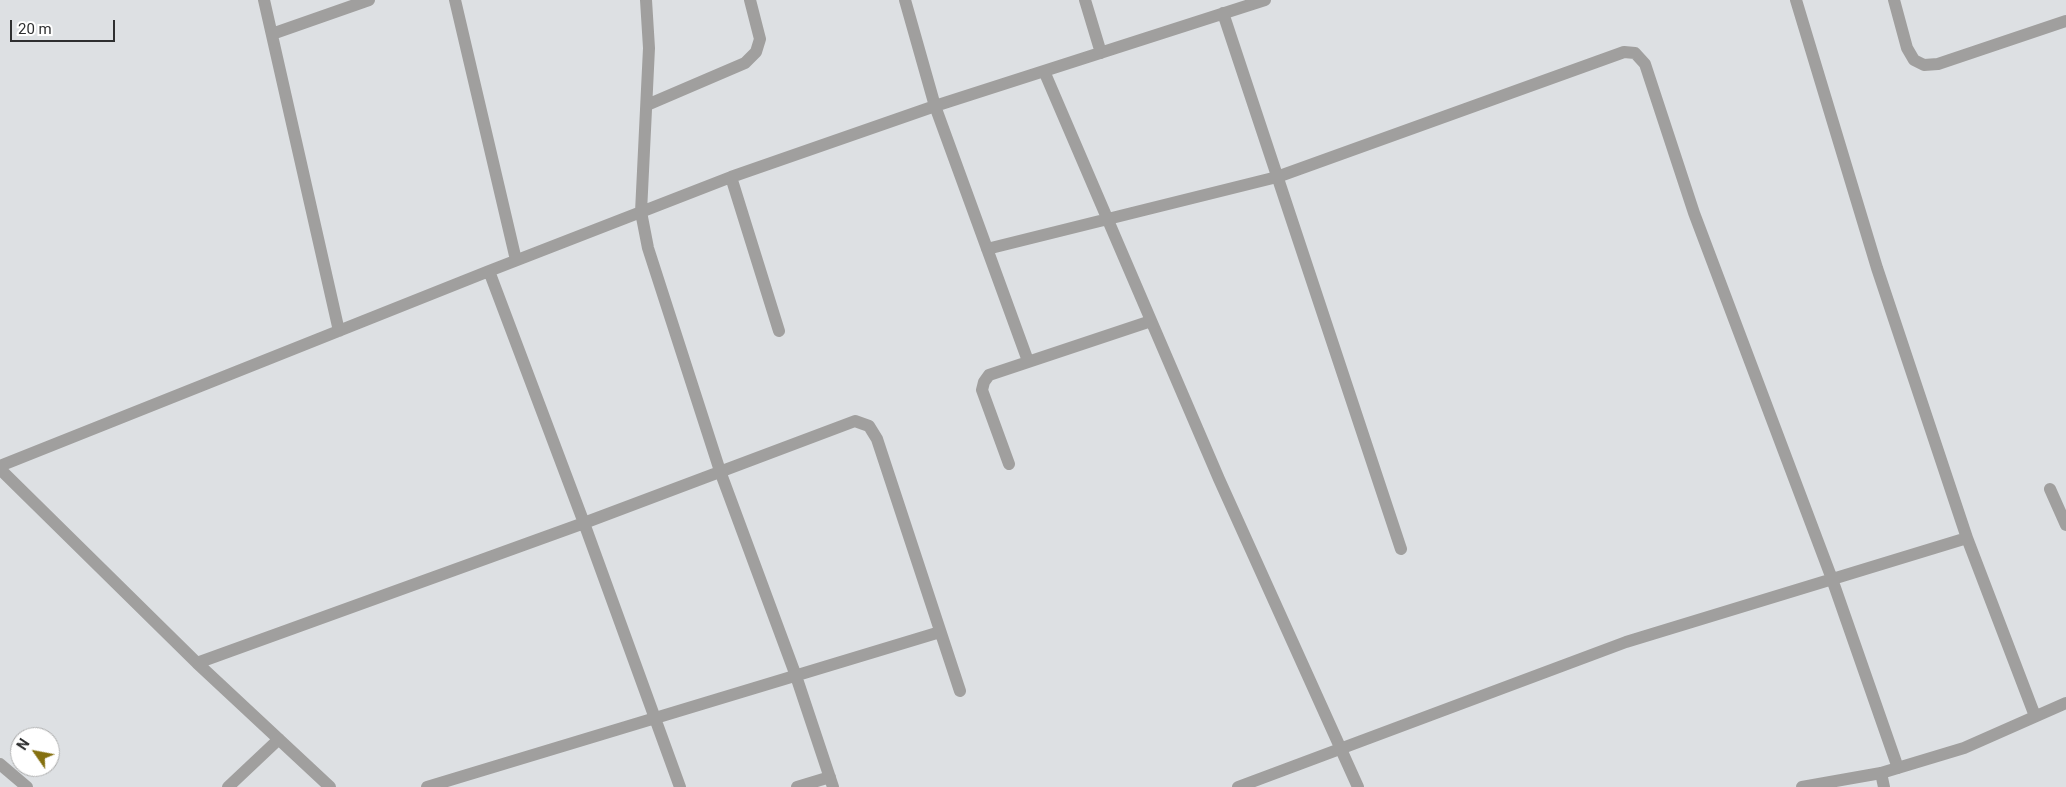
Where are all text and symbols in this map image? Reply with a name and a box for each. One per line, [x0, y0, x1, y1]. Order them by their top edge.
scale bar [12, 10, 118, 42]
text: 20 m [18, 20, 52, 38]
north arrow [10, 727, 60, 777]
text: N [14, 736, 33, 753]

